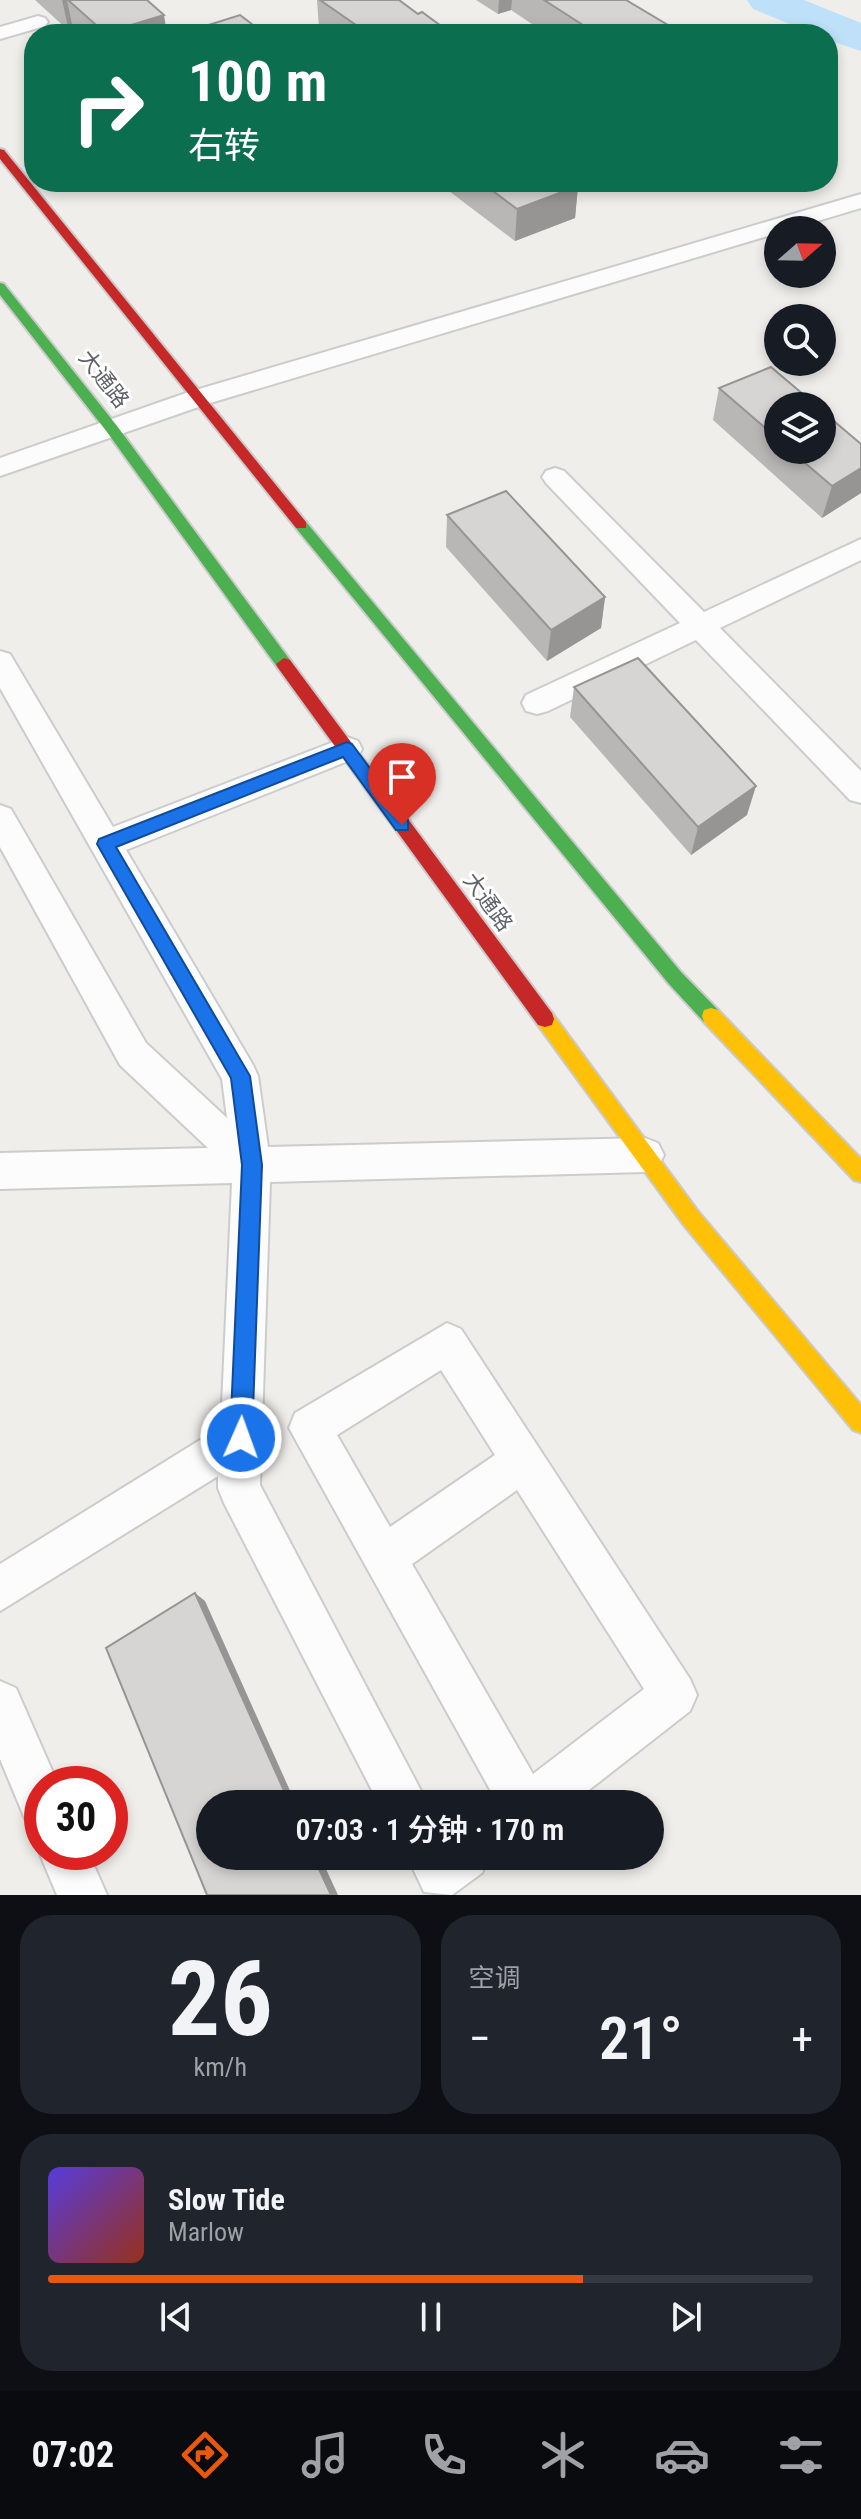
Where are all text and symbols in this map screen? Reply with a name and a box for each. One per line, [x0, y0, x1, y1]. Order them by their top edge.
text: 100 m [188, 49, 327, 115]
icon: right [56, 56, 160, 160]
text: 右转 [188, 125, 260, 167]
north arrow [764, 216, 836, 288]
map controls [764, 216, 836, 464]
button: search [764, 304, 836, 376]
street label: 大通路 [74, 345, 134, 413]
button: layers [764, 392, 836, 464]
pin [368, 743, 436, 825]
icon: arrive [380, 755, 424, 799]
street label: 大通路 [458, 868, 518, 936]
position arrow [199, 1396, 283, 1480]
speed limit sign: 30 [24, 1766, 128, 1870]
text: 07:03 · 1 分钟 · 170 m [296, 1812, 564, 1847]
text: 26 [168, 1939, 273, 2060]
text: 空调 [469, 1963, 521, 1993]
text: 21° [599, 2003, 683, 2074]
text: − [469, 2013, 491, 2065]
text: + [791, 2013, 813, 2065]
text: km/h [194, 2052, 247, 2082]
text: Slow Tide [168, 2182, 285, 2217]
text: Marlow [168, 2217, 244, 2247]
icon: previous [154, 2295, 198, 2339]
icon: pause [409, 2295, 453, 2339]
icon: next [664, 2295, 708, 2339]
icon: directions [177, 2427, 233, 2483]
icon: music [297, 2427, 353, 2483]
icon: phone [416, 2427, 472, 2483]
icon: climate [535, 2427, 591, 2483]
icon: car [654, 2427, 710, 2483]
icon: filters [773, 2427, 829, 2483]
text: 07:02 [32, 2434, 114, 2476]

